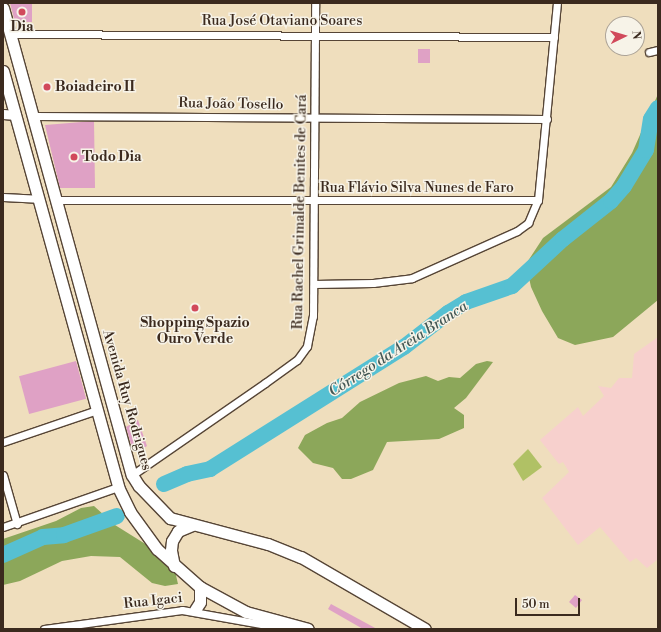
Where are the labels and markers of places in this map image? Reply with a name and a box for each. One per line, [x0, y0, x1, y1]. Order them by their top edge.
marker: Dia [17, 7, 27, 17]
place label: Dia [10, 19, 34, 35]
place label: Boiadeiro II [55, 79, 135, 95]
marker: Boiadeiro II [42, 82, 52, 92]
place label: Todo Dia [82, 149, 142, 165]
marker: Todo Dia [69, 152, 79, 162]
marker: Shopping Spazio Ouro Verde [190, 303, 200, 313]
place label: Shopping Spazio Ouro Verde [140, 315, 250, 348]

